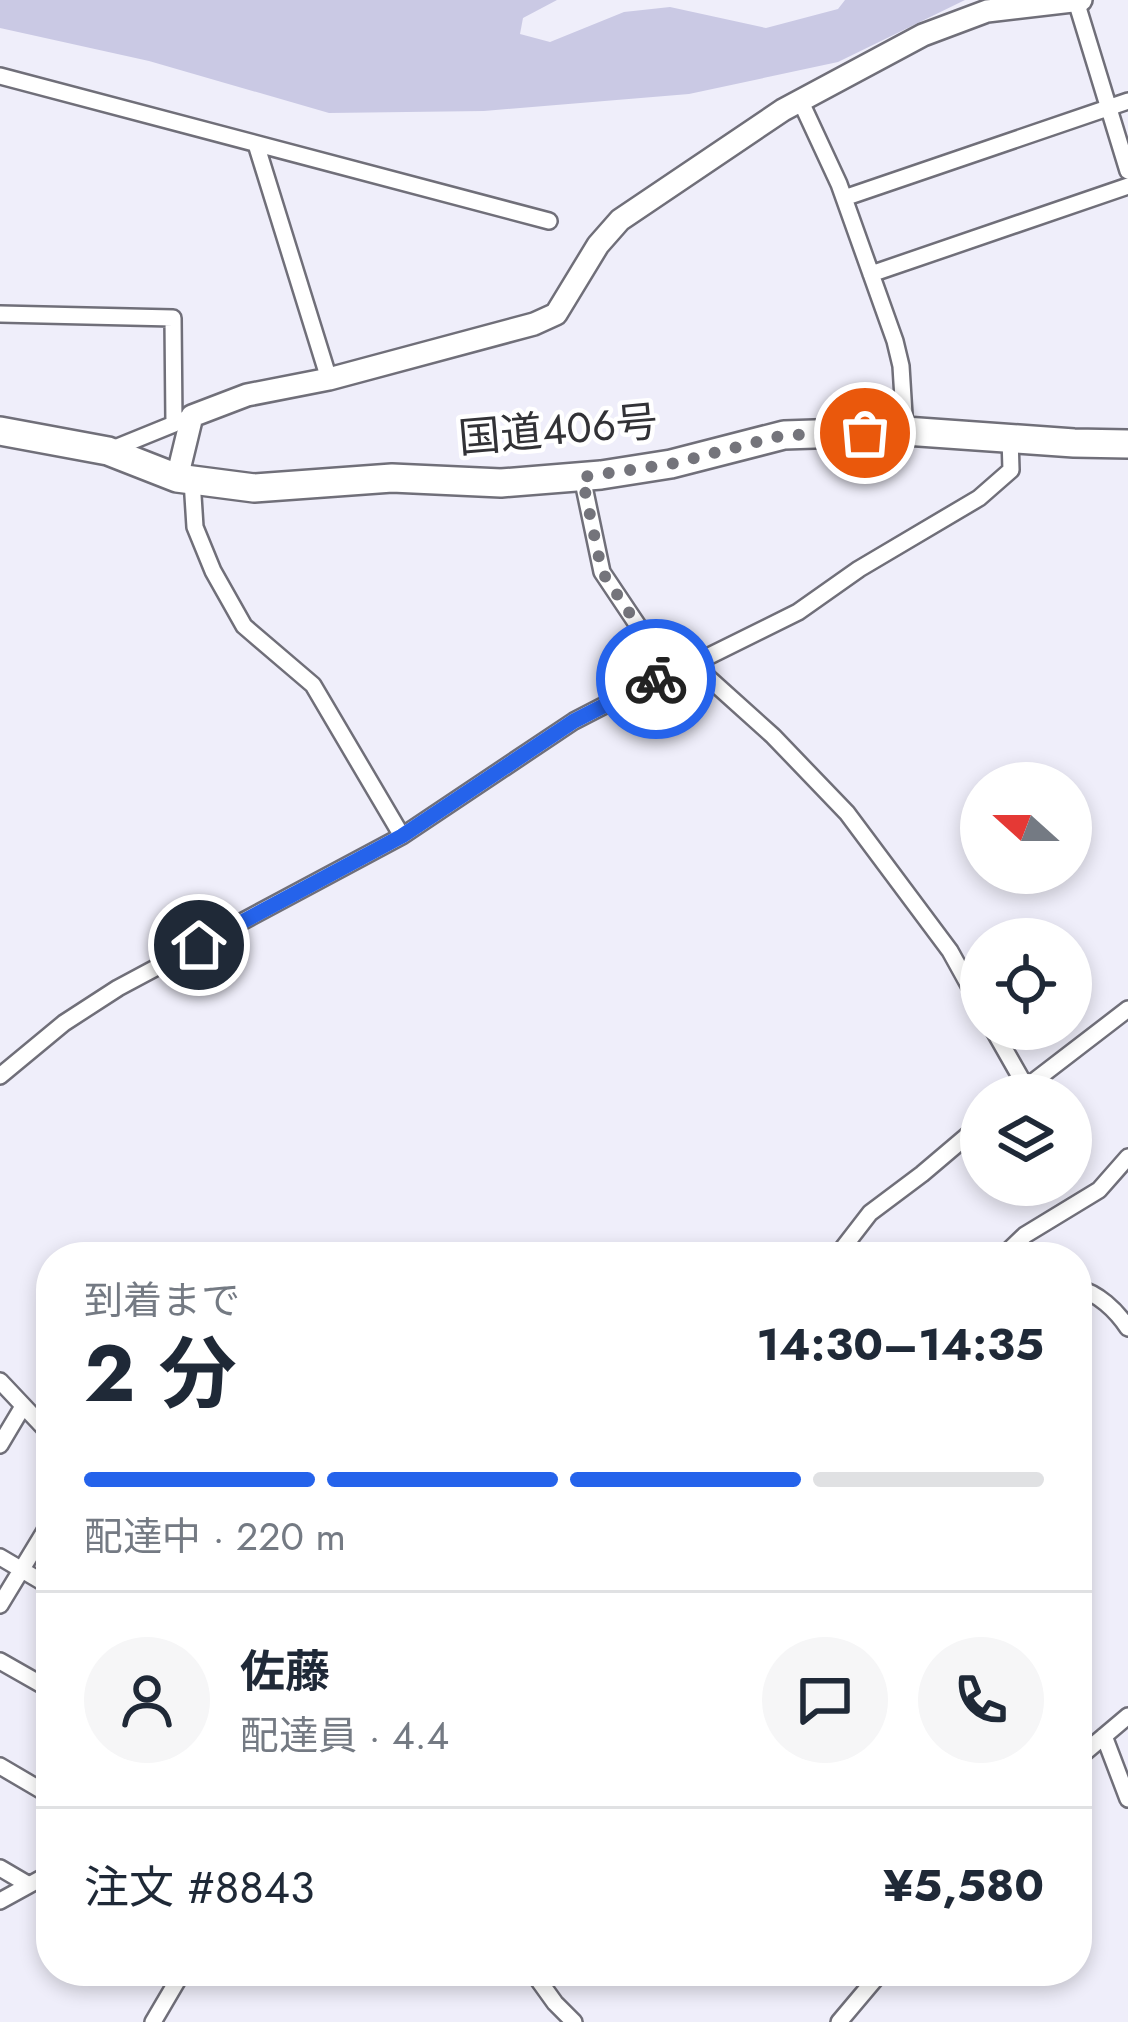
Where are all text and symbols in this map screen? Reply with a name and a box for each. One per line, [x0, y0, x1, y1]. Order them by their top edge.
pin [814, 382, 916, 484]
street label: 国道406号 [456, 390, 660, 469]
icon: bag [832, 400, 898, 466]
courier [596, 619, 716, 739]
icon: bike [623, 646, 689, 712]
north arrow [960, 762, 1092, 894]
map controls [960, 762, 1092, 1206]
pin [148, 894, 250, 996]
icon: home [166, 912, 232, 978]
button: locate [960, 918, 1092, 1050]
button: layers [960, 1074, 1092, 1206]
text: 到着まで [84, 1272, 240, 1329]
text: 14:30–14:35 [756, 1312, 1044, 1377]
text: 2 分 [84, 1318, 237, 1430]
text: 配達中 · 220 m [84, 1508, 346, 1565]
button: person [84, 1637, 210, 1763]
button: chat [762, 1637, 888, 1763]
button: phone [918, 1637, 1044, 1763]
text: 佐藤 [240, 1639, 330, 1704]
text: 配達員 · 4.4 [240, 1707, 449, 1764]
text: ¥5,580 [883, 1853, 1044, 1918]
text: 注文 #8843 [84, 1855, 315, 1920]

